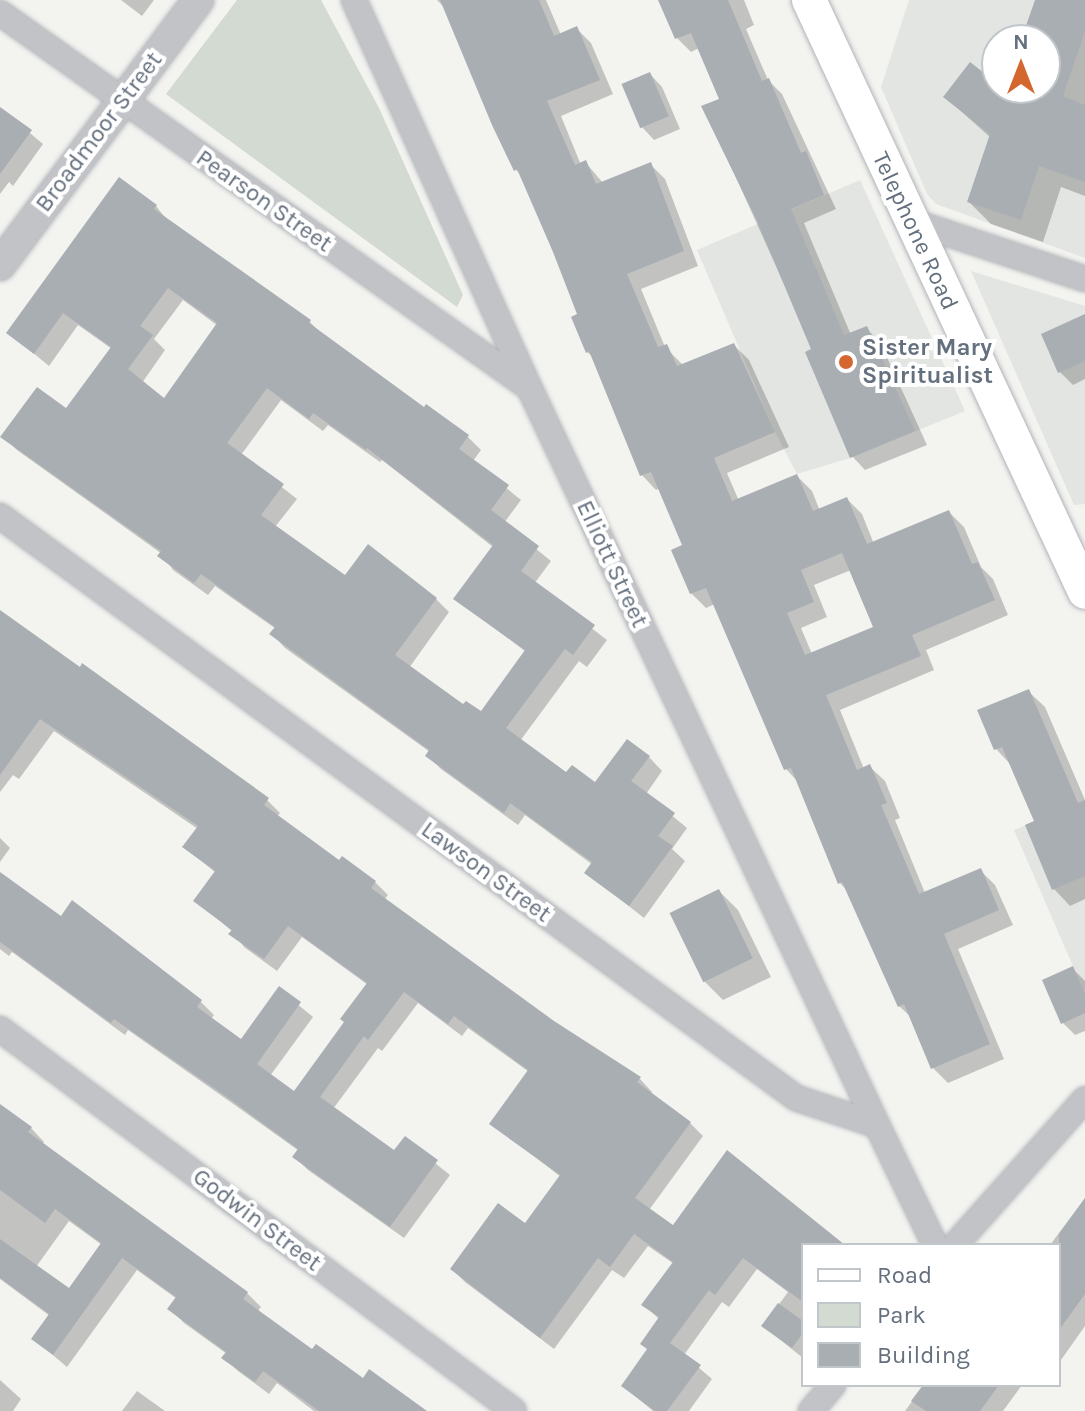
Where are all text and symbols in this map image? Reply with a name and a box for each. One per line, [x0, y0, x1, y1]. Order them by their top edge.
north arrow [981, 24, 1061, 104]
text: N [1013, 29, 1029, 55]
street label: Broadmoor Street [29, 46, 169, 218]
street label: Pearson Street [191, 144, 337, 258]
street label: Telephone Road [866, 147, 964, 315]
place label: Sister Mary Spiritualist [862, 334, 993, 390]
marker: Sister Mary Spiritualist [837, 353, 855, 371]
street label: Elliott Street [570, 496, 654, 632]
street label: Lawson Street [415, 815, 557, 929]
street label: Godwin Street [187, 1162, 327, 1278]
legend [801, 1243, 1061, 1387]
text: Road [877, 1261, 932, 1289]
text: Park [877, 1301, 926, 1329]
text: Building [877, 1341, 970, 1369]

